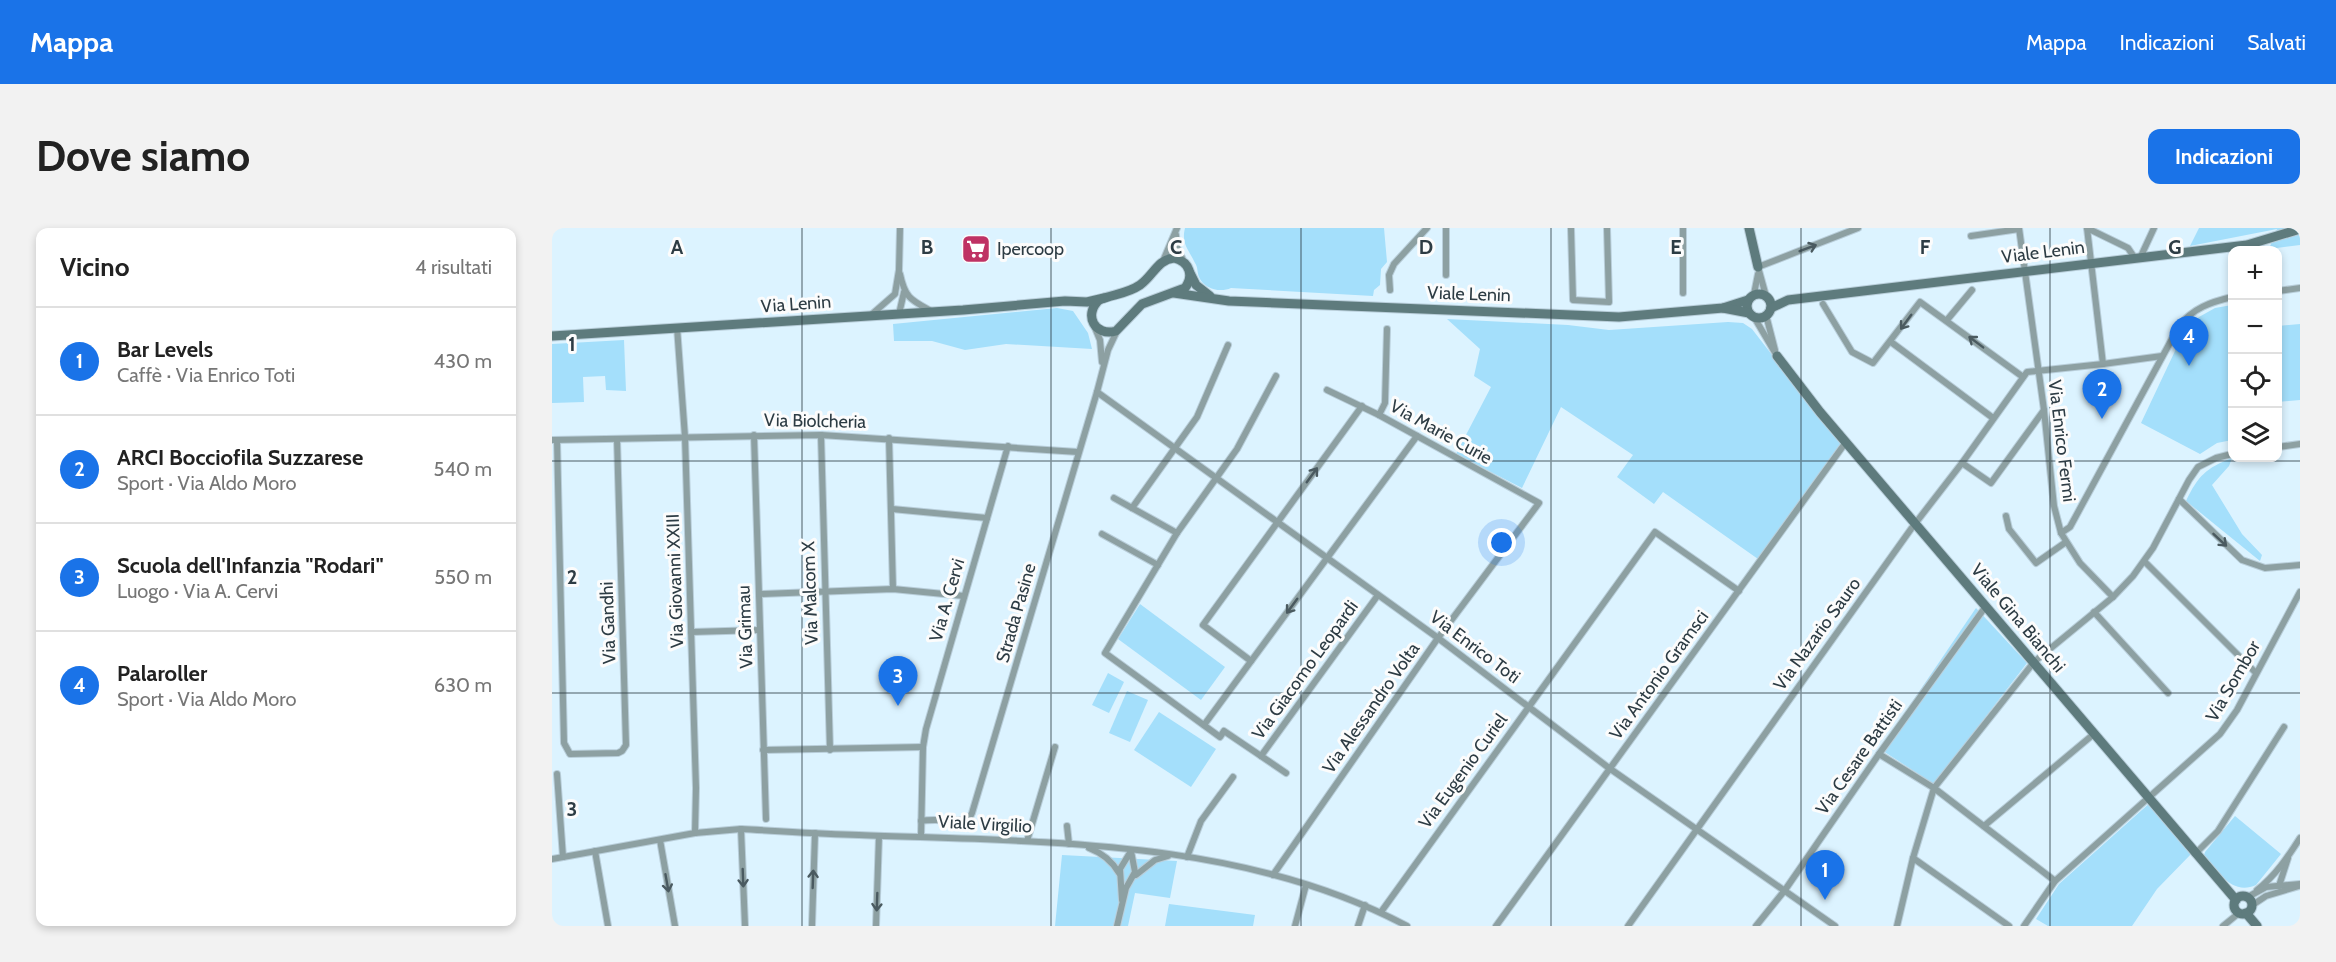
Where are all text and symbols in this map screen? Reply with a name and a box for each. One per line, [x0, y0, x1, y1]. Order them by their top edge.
text: Mappa [30, 25, 113, 59]
text: Mappa [2026, 30, 2087, 55]
text: Indicazioni [2120, 30, 2214, 55]
text: Salvati [2247, 30, 2306, 55]
button: Indicazioni [2148, 129, 2300, 184]
text: Dove siamo [36, 130, 250, 182]
supermarket icon: Ipercoop [960, 233, 992, 265]
text: A [671, 235, 684, 259]
text: B [921, 235, 933, 259]
text: C [1170, 235, 1182, 259]
text: D [1419, 235, 1433, 259]
text: E [1670, 235, 1682, 259]
text: F [1920, 235, 1931, 259]
text: G [2168, 235, 2182, 259]
street label: Viale Lenin [2000, 236, 2086, 268]
place label: Ipercoop [997, 238, 1064, 260]
one-way arrow [1798, 241, 1817, 252]
map controls [2228, 246, 2282, 462]
button: + [2228, 246, 2282, 300]
text: Vicino [60, 251, 129, 283]
text: 4 risultati [415, 255, 492, 279]
street label: Viale Lenin [1427, 282, 1511, 306]
street label: Via Lenin [760, 291, 832, 317]
button: − [2228, 300, 2282, 354]
one-way arrow [1899, 313, 1912, 329]
pin: 4 [2170, 316, 2208, 366]
text: 1 [568, 332, 576, 356]
text: Bar Levels [117, 336, 213, 363]
one-way arrow [1968, 336, 1984, 348]
text: 1 [76, 349, 83, 373]
text: 430 m [434, 349, 492, 373]
button: locate [2228, 354, 2282, 408]
text: Caffè · Via Enrico Toti [117, 363, 295, 387]
pin: 2 [2082, 370, 2122, 419]
street label: Via Enrico Fermi [2044, 379, 2080, 503]
street label: Via Marie Curie [1386, 395, 1496, 469]
button: layers [2228, 408, 2282, 462]
street label: Via Biolcheria [764, 409, 867, 433]
text: ARCI Bocciofila Suzzarese [117, 444, 363, 471]
text: 2 [74, 457, 85, 481]
text: 540 m [434, 457, 492, 481]
one-way arrow [1306, 467, 1318, 483]
text: Sport · Via Aldo Moro [117, 471, 296, 495]
street label: Via Giovanni XXIII [662, 513, 688, 649]
your location [1487, 528, 1516, 557]
one-way arrow [2213, 533, 2228, 548]
street label: Via Malcom X [797, 540, 823, 645]
text: Scuola dell'Infanzia "Rodari" [117, 552, 383, 579]
street label: Via A. Cervi [925, 556, 969, 644]
street label: Viale Gina Bianchi [1966, 559, 2070, 677]
street label: Strada Pasine [991, 561, 1041, 665]
text: 3 [74, 565, 85, 589]
text: 550 m [434, 565, 492, 589]
text: 2 [567, 565, 577, 589]
street label: Via Nazario Sauro [1769, 573, 1865, 695]
text: Luogo · Via A. Cervi [117, 579, 278, 603]
street label: Via Gandhi [596, 581, 620, 665]
street label: Via Grimau [733, 585, 757, 669]
street label: Via Giacomo Leopardi [1247, 596, 1363, 744]
one-way arrow [1285, 597, 1298, 613]
street label: Via Enrico Toti [1425, 606, 1525, 688]
street label: Via Antonio Gramsci [1605, 606, 1713, 744]
street label: Via Sombor [2201, 636, 2265, 725]
street label: Via Alessandro Volta [1318, 638, 1424, 777]
pin: 3 [878, 656, 918, 706]
text: Palaroller [117, 660, 207, 687]
text: 4 [73, 673, 86, 697]
text: 630 m [434, 673, 492, 697]
text: Sport · Via Aldo Moro [117, 687, 296, 711]
street label: Via Cesare Battisti [1811, 695, 1907, 819]
street label: Via Eugenio Curiel [1414, 709, 1512, 833]
text: 3 [567, 797, 577, 821]
street label: Viale Virgilio [938, 811, 1033, 837]
pin: 1 [1806, 850, 1844, 900]
one-way arrow [737, 867, 748, 887]
one-way arrow [808, 870, 819, 890]
one-way arrow [662, 872, 673, 892]
one-way arrow [871, 891, 883, 911]

